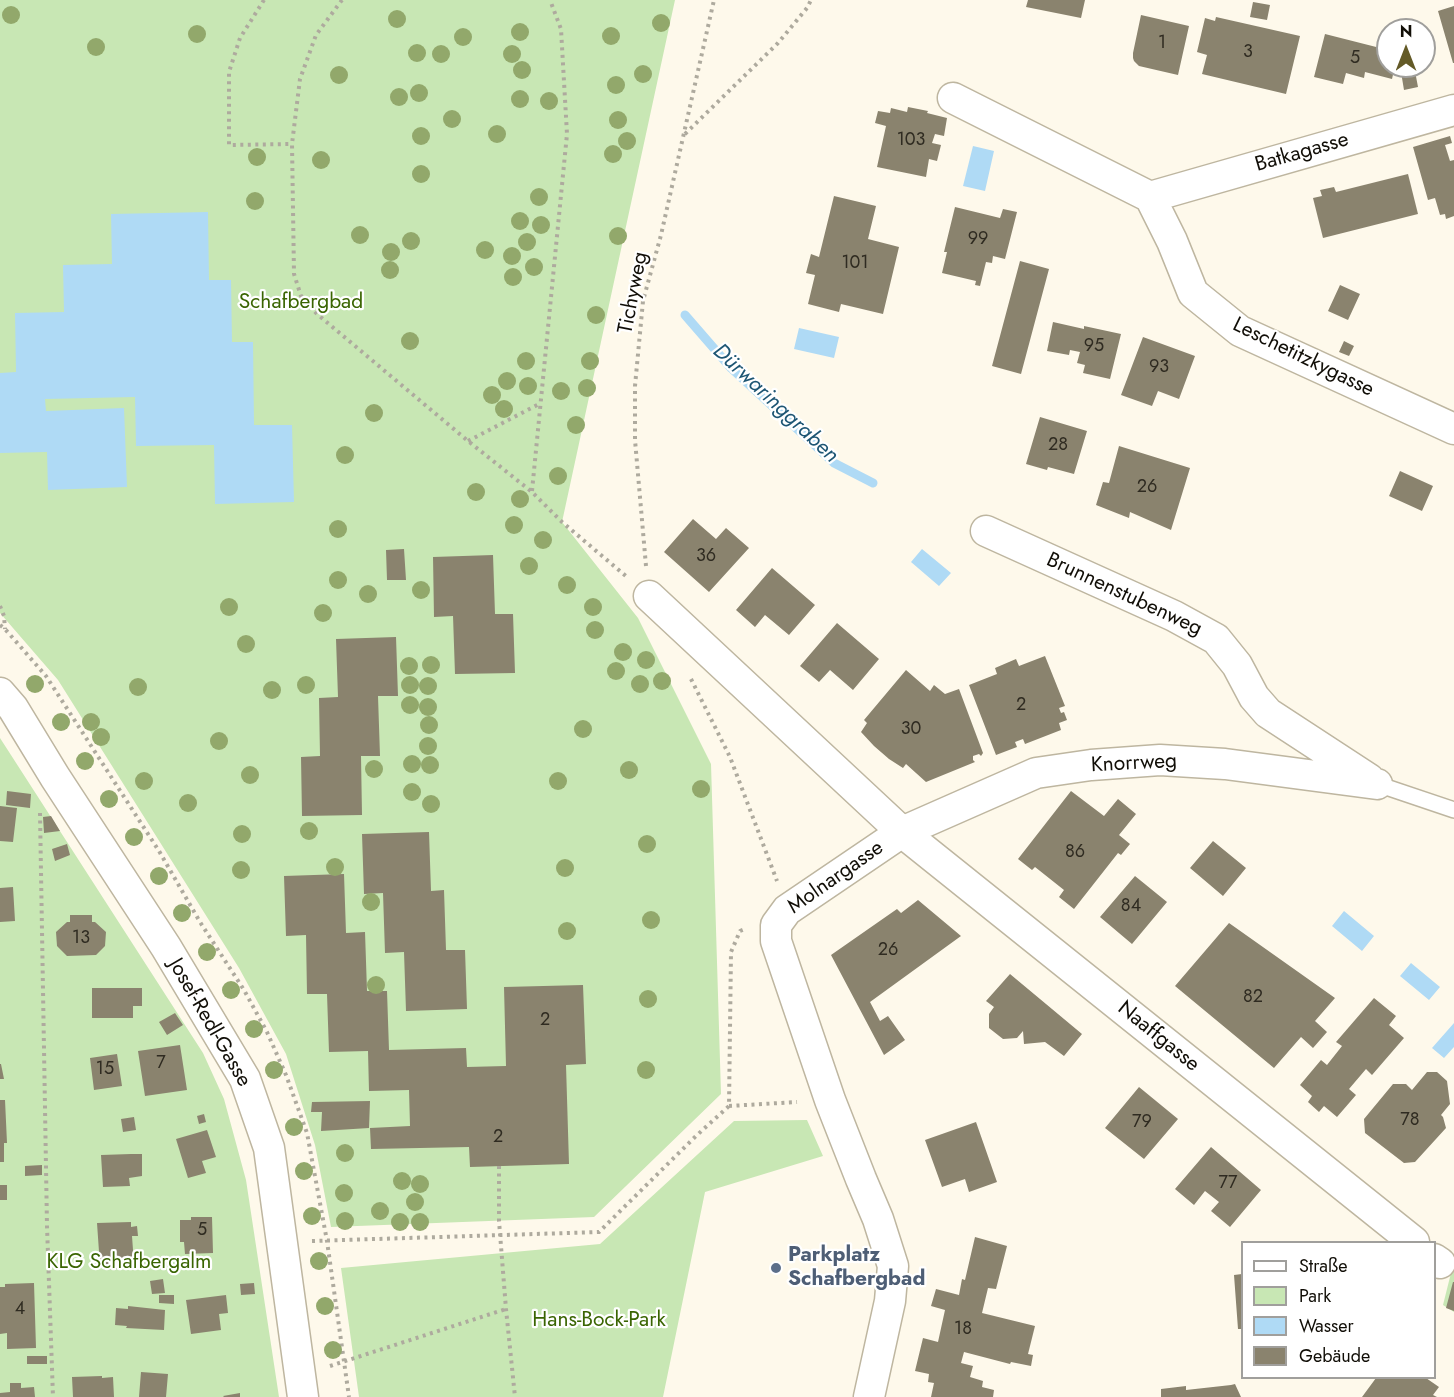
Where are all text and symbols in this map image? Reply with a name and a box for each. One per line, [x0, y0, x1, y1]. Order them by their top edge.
north arrow [1376, 18, 1436, 78]
text: N [1400, 20, 1412, 43]
house number: 1 [1158, 33, 1166, 55]
house number: 3 [1243, 42, 1253, 64]
house number: 5 [1350, 48, 1360, 70]
street label: Batkagasse [1252, 128, 1352, 178]
house number: 103 [897, 130, 925, 152]
house number: 99 [968, 229, 988, 251]
street label: Tichyweg [614, 250, 654, 336]
house number: 101 [842, 253, 868, 275]
park label: Schafbergbad [239, 290, 363, 316]
street label: Leschetitzkygasse [1228, 313, 1378, 403]
house number: 95 [1084, 336, 1104, 358]
water label: Dürwaringgraben [707, 339, 843, 469]
house number: 93 [1149, 357, 1169, 379]
house number: 28 [1048, 435, 1068, 457]
house number: 26 [1137, 477, 1157, 499]
house number: 36 [696, 546, 716, 568]
street label: Brunnenstubenweg [1042, 548, 1206, 642]
house number: 2 [1016, 695, 1026, 717]
house number: 30 [901, 719, 921, 741]
street label: Knorrweg [1090, 749, 1178, 779]
street label: Molnargasse [783, 836, 889, 920]
house number: 86 [1065, 842, 1085, 864]
house number: 84 [1121, 896, 1141, 918]
house number: 13 [72, 928, 90, 950]
house number: 26 [878, 940, 898, 962]
street label: Josef-Redl-Gasse [162, 954, 256, 1092]
house number: 82 [1243, 987, 1263, 1009]
street label: Naaffgasse [1112, 996, 1204, 1078]
house number: 2 [540, 1010, 550, 1032]
house number: 7 [156, 1053, 166, 1075]
house number: 15 [96, 1059, 114, 1081]
house number: 78 [1400, 1110, 1420, 1132]
house number: 79 [1132, 1112, 1152, 1134]
house number: 2 [493, 1127, 503, 1149]
house number: 77 [1219, 1173, 1237, 1195]
house number: 5 [197, 1220, 207, 1242]
legend [1241, 1241, 1436, 1379]
place label: Parkplatz Schafbergbad [788, 1243, 925, 1293]
park label: KLG Schafbergalm [47, 1250, 211, 1276]
text: Straße [1299, 1253, 1347, 1279]
marker: Parkplatz Schafbergbad [769, 1261, 783, 1275]
text: Park [1299, 1283, 1331, 1309]
house number: 4 [15, 1299, 25, 1321]
park label: Hans-Bock-Park [532, 1308, 666, 1334]
text: Wasser [1299, 1313, 1354, 1339]
house number: 18 [954, 1319, 972, 1341]
text: Gebäude [1299, 1343, 1370, 1369]

